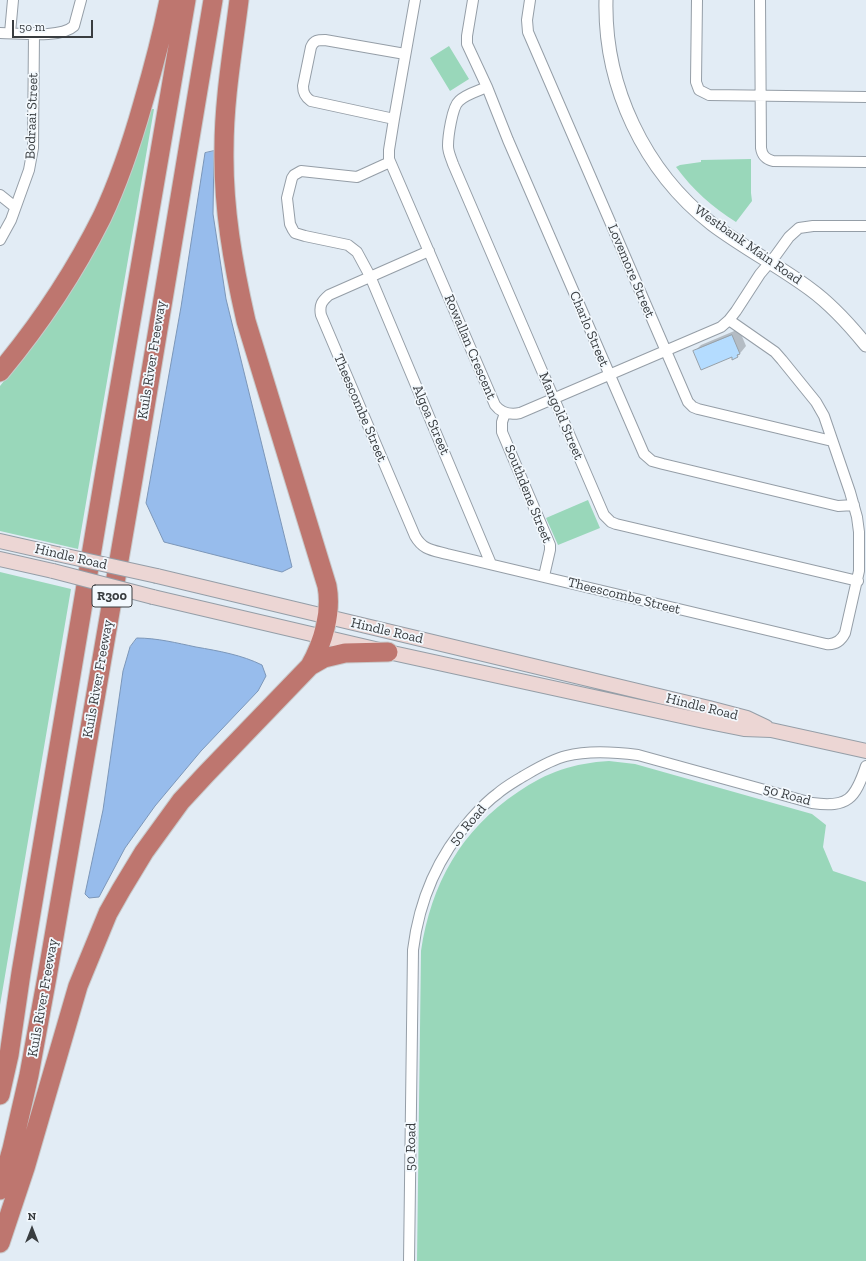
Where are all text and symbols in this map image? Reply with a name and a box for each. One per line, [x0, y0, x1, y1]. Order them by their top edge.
scale bar [14, 12, 95, 38]
text: 50 m [19, 20, 45, 34]
street label: Bodraai Street [22, 72, 42, 160]
street label: Westbank Main Road [691, 202, 805, 288]
street label: Lovemore Street [604, 222, 658, 320]
street label: Charlo Street [566, 289, 612, 369]
street label: Rowallan Crescent [440, 292, 500, 402]
street label: Kuils River Freeway [134, 300, 170, 420]
street label: Theescombe Street [330, 351, 390, 465]
street label: Mangold Street [535, 370, 587, 462]
street label: Algoa Street [409, 382, 453, 458]
street label: Southdene Street [501, 442, 555, 546]
street label: Hindle Road [33, 541, 109, 573]
street label: Theescombe Street [566, 574, 682, 618]
road number: R300 [92, 585, 132, 607]
street label: Hindle Road [349, 615, 425, 647]
street label: Kuils River Freeway [79, 619, 117, 739]
street label: Hindle Road [664, 690, 740, 724]
street label: 50 Road [761, 781, 813, 809]
street label: 50 Road [446, 801, 490, 849]
street label: Kuils River Freeway [24, 938, 62, 1058]
street label: 50 Road [402, 1123, 420, 1171]
north arrow [12, 1209, 52, 1249]
text: N [28, 1210, 36, 1223]

